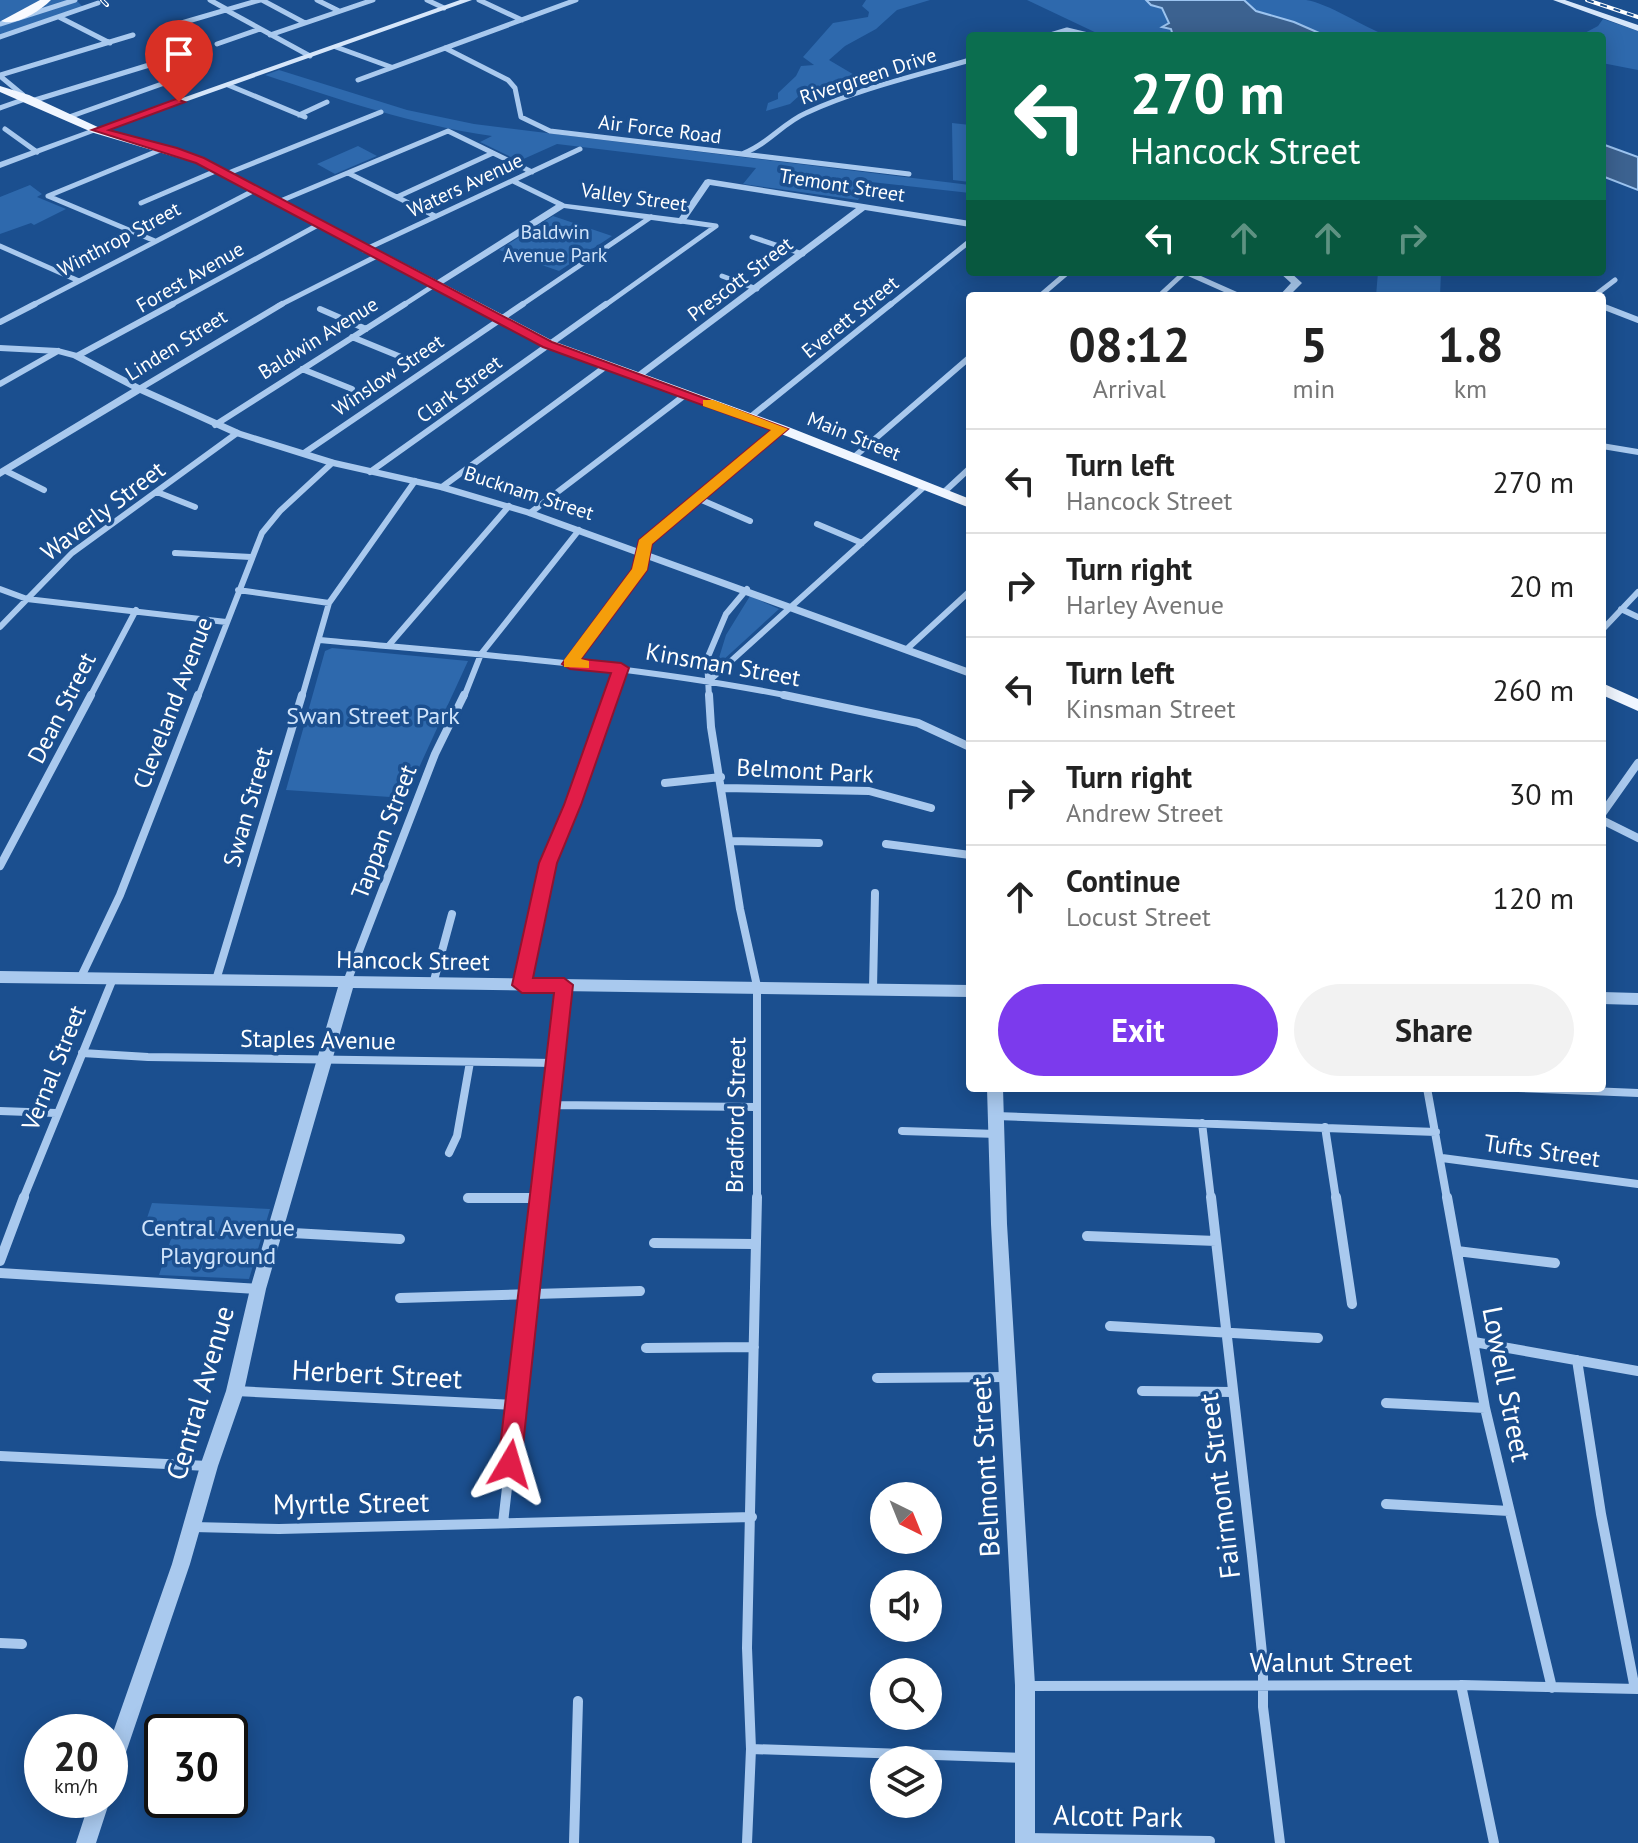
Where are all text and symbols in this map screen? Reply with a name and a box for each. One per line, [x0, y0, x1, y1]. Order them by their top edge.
pin [145, 20, 213, 102]
icon: arrive [157, 32, 201, 76]
street label: Rivergreen Drive [796, 42, 940, 110]
text: 270 m [1130, 57, 1285, 129]
icon: left [998, 64, 1102, 168]
street label: Air Force Road [597, 109, 723, 149]
text: Hancock Street [1130, 127, 1360, 174]
street label: Waters Avenue [403, 147, 527, 223]
street label: Tremont Street [777, 162, 907, 208]
street label: Valley Street [578, 177, 689, 217]
street label: Winthrop Street [53, 196, 185, 282]
icon: left [1138, 216, 1182, 260]
icon: ahead [1222, 216, 1266, 260]
icon: ahead [1306, 216, 1350, 260]
icon: right [1390, 216, 1434, 260]
park label: Baldwin Avenue Park [503, 219, 608, 268]
street label: Prescott Street [682, 231, 798, 327]
street label: Forest Avenue [131, 236, 249, 318]
street label: Everett Street [796, 270, 904, 364]
street label: Baldwin Avenue [253, 291, 383, 385]
street label: Linden Street [120, 303, 232, 386]
text: 08:12 [1068, 313, 1190, 375]
text: 5 [1300, 313, 1327, 375]
text: 1.8 [1437, 313, 1504, 375]
street label: Winslow Street [328, 328, 449, 422]
street label: Clark Street [411, 349, 507, 429]
text: Arrival [1093, 372, 1166, 405]
text: min [1293, 372, 1335, 405]
text: km [1454, 372, 1487, 405]
street label: Main Street [803, 406, 905, 467]
text: Turn left [1066, 445, 1174, 484]
street label: Waverly Street [34, 454, 171, 567]
icon: left [998, 459, 1042, 503]
street label: Bucknam Street [461, 460, 597, 526]
text: 270 m [1493, 462, 1574, 501]
text: Hancock Street [1066, 484, 1232, 517]
text: Turn right [1066, 549, 1192, 588]
icon: right [998, 563, 1042, 607]
text: 20 m [1509, 566, 1574, 605]
text: Harley Avenue [1066, 588, 1224, 621]
street label: Cleveland Avenue [126, 613, 220, 793]
street label: Kinsman Street [643, 636, 803, 693]
street label: Dean Street [20, 647, 103, 769]
text: Turn left [1066, 653, 1174, 692]
icon: left [998, 667, 1042, 711]
text: 260 m [1493, 670, 1574, 709]
text: Kinsman Street [1066, 692, 1236, 725]
park label: Swan Street Park [286, 700, 460, 731]
street label: Swan Street [216, 743, 279, 870]
street label: Belmont Park [736, 751, 875, 790]
text: Turn right [1066, 757, 1192, 796]
street label: Tappan Street [344, 760, 423, 903]
icon: right [998, 771, 1042, 815]
text: 30 m [1509, 774, 1574, 813]
text: Andrew Street [1066, 796, 1223, 829]
text: Continue [1066, 861, 1180, 900]
icon: ahead [998, 875, 1042, 919]
text: 120 m [1493, 878, 1574, 917]
text: Locust Street [1066, 900, 1211, 933]
street label: Hancock Street [336, 944, 490, 977]
button: Exit [998, 984, 1278, 1076]
button: Share [1294, 984, 1574, 1076]
street label: Vernal Street [14, 1001, 93, 1136]
street label: Staples Avenue [240, 1023, 396, 1056]
street label: Bradford Street [719, 1037, 752, 1193]
street label: Tufts Street [1482, 1127, 1602, 1174]
park label: Central Avenue Playground [141, 1212, 295, 1271]
street label: Central Avenue [157, 1301, 242, 1484]
street label: Lowell Street [1474, 1303, 1541, 1465]
street label: Herbert Street [291, 1351, 464, 1396]
street label: Belmont Street [961, 1376, 1008, 1558]
street label: Fairmont Street [1189, 1391, 1248, 1581]
position arrow [468, 1422, 552, 1506]
north arrow [870, 1482, 942, 1554]
map controls [870, 1482, 942, 1818]
street label: Myrtle Street [272, 1483, 430, 1522]
button: sound [870, 1570, 942, 1642]
street label: Walnut Street [1250, 1643, 1413, 1680]
button: search [870, 1658, 942, 1730]
speed limit sign: 30 [144, 1714, 248, 1818]
text: 20 [53, 1730, 99, 1782]
button: layers [870, 1746, 942, 1818]
text: km/h [54, 1773, 98, 1799]
street label: Alcott Park [1053, 1796, 1184, 1835]

